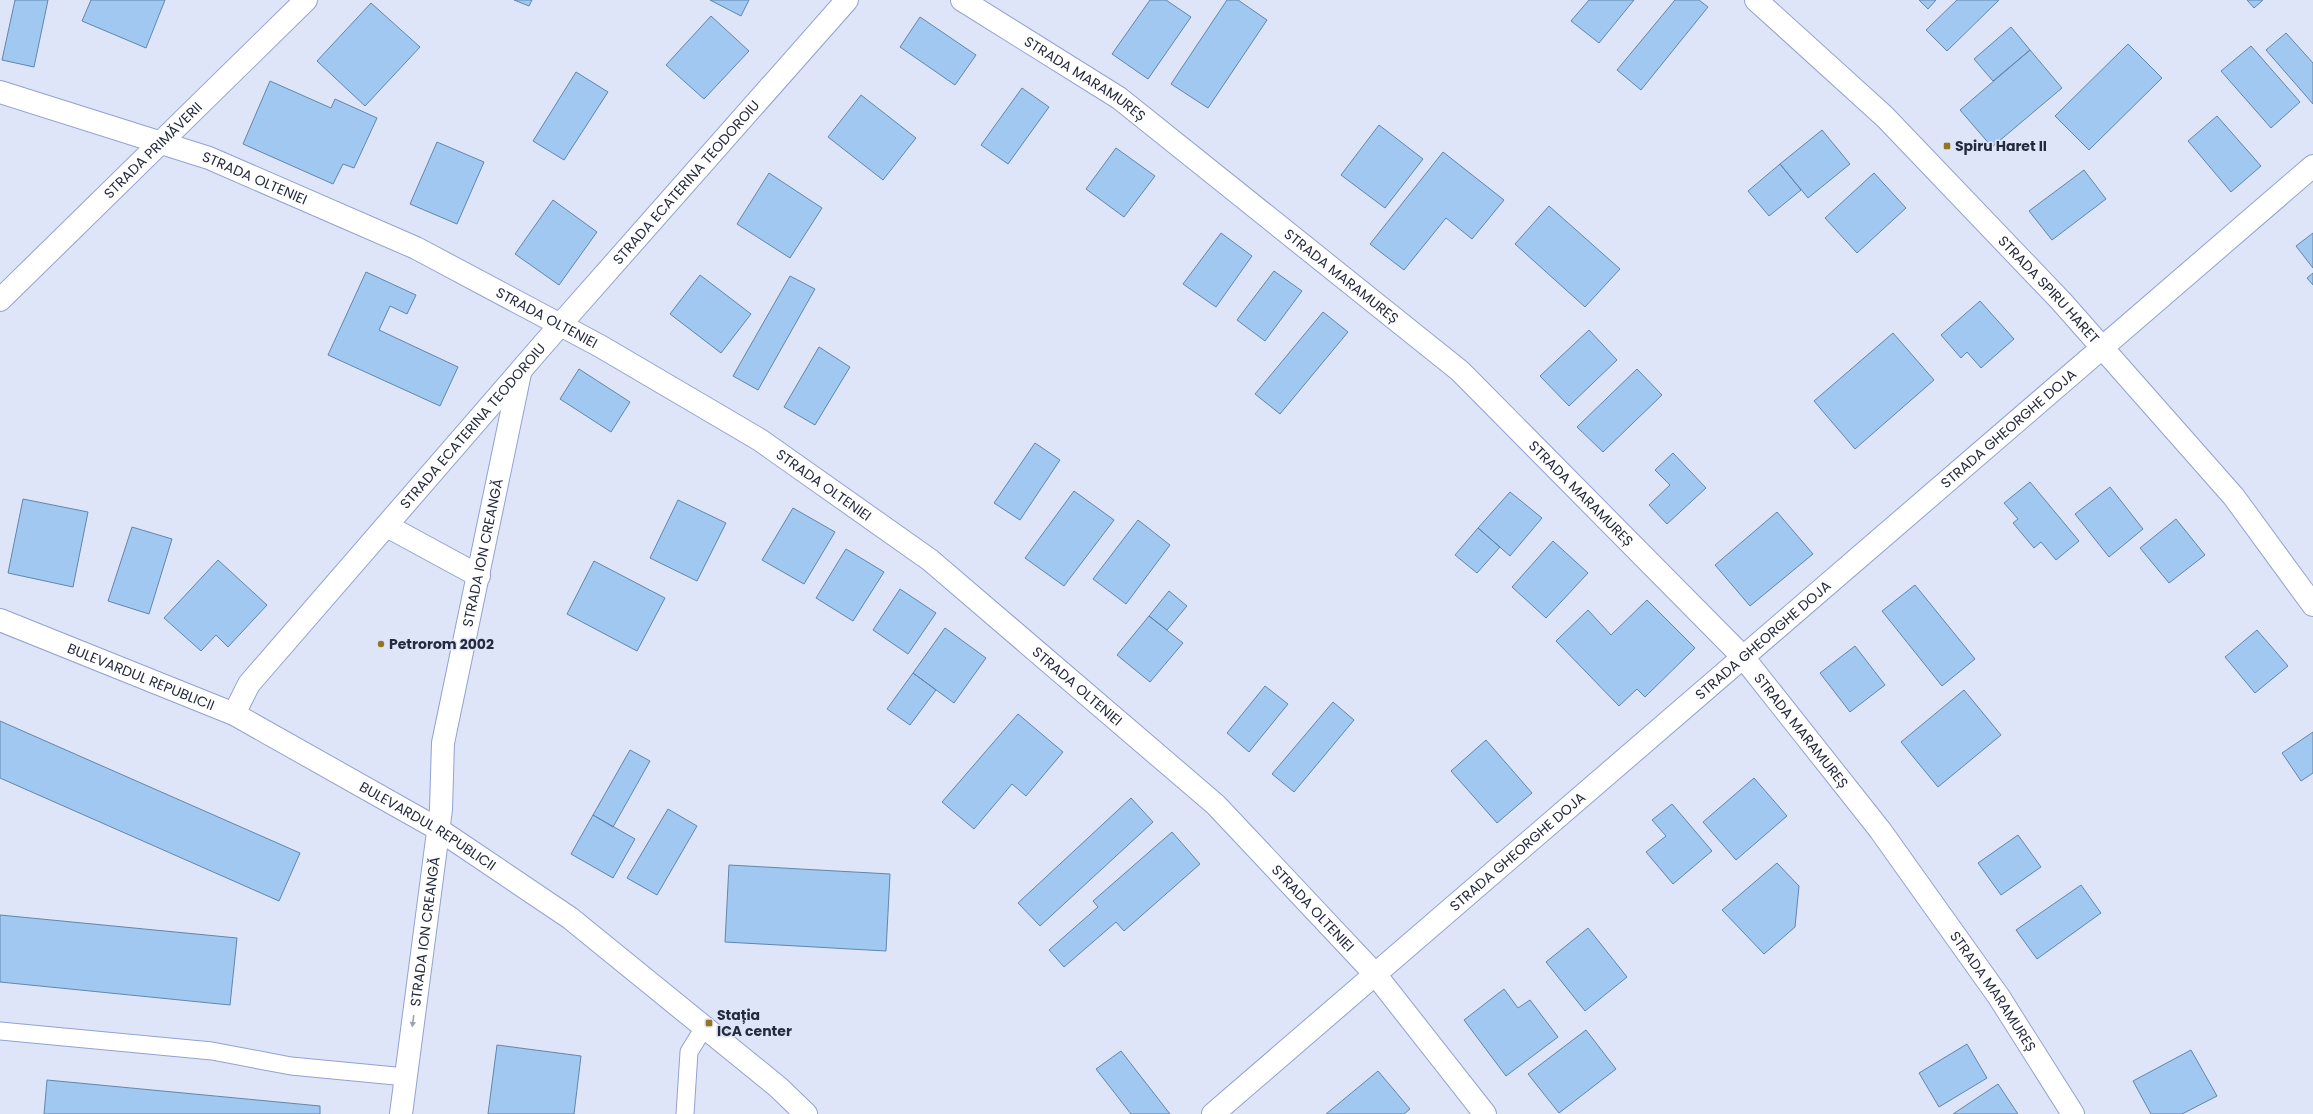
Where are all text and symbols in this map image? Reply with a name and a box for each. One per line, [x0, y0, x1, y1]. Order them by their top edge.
street label: STRADA MARAMUREȘ [1020, 31, 1150, 126]
street label: STRADA ECATERINA TEODOROIU [608, 96, 764, 269]
street label: STRADA PRIMĂVERII [99, 97, 206, 203]
place label: Spiru Haret II [1955, 136, 2047, 156]
marker: Spiru Haret II [1942, 141, 1952, 151]
street label: STRADA OLTENIEI [200, 147, 310, 209]
street label: STRADA MARAMUREȘ [1280, 224, 1403, 328]
street label: STRADA SPIRU HARET [1994, 231, 2104, 348]
street label: STRADA OLTENIEI [492, 282, 601, 353]
street label: STRADA ECATERINA TEODOROIU [395, 339, 550, 513]
street label: STRADA GHEORGHE DOJA [1936, 364, 2081, 493]
street label: STRADA MARAMUREȘ [1524, 436, 1638, 551]
street label: STRADA OLTENIEI [772, 444, 876, 526]
street label: STRADA ION CREANGĂ [457, 477, 508, 629]
street label: STRADA GHEORGHE DOJA [1691, 576, 1835, 704]
place label: Petrorom 2002 [389, 634, 494, 654]
street label: BULEVARDUL REPUBLICII [64, 638, 218, 715]
marker: Petrorom 2002 [376, 639, 386, 649]
street label: STRADA OLTENIEI [1028, 642, 1127, 730]
street label: STRADA MARAMUREȘ [1749, 669, 1853, 792]
street label: BULEVARDUL REPUBLICII [356, 777, 500, 875]
street label: STRADA GHEORGHE DOJA [1445, 787, 1590, 916]
street label: STRADA ION CREANGĂ [405, 855, 445, 1008]
street label: STRADA OLTENIEI [1267, 860, 1359, 956]
street label: STRADA MARAMUREȘ [1945, 927, 2041, 1055]
place label: Stația ICA center [717, 1005, 792, 1041]
one-way arrow [410, 1015, 416, 1027]
marker: Stația ICA center [704, 1018, 714, 1028]

